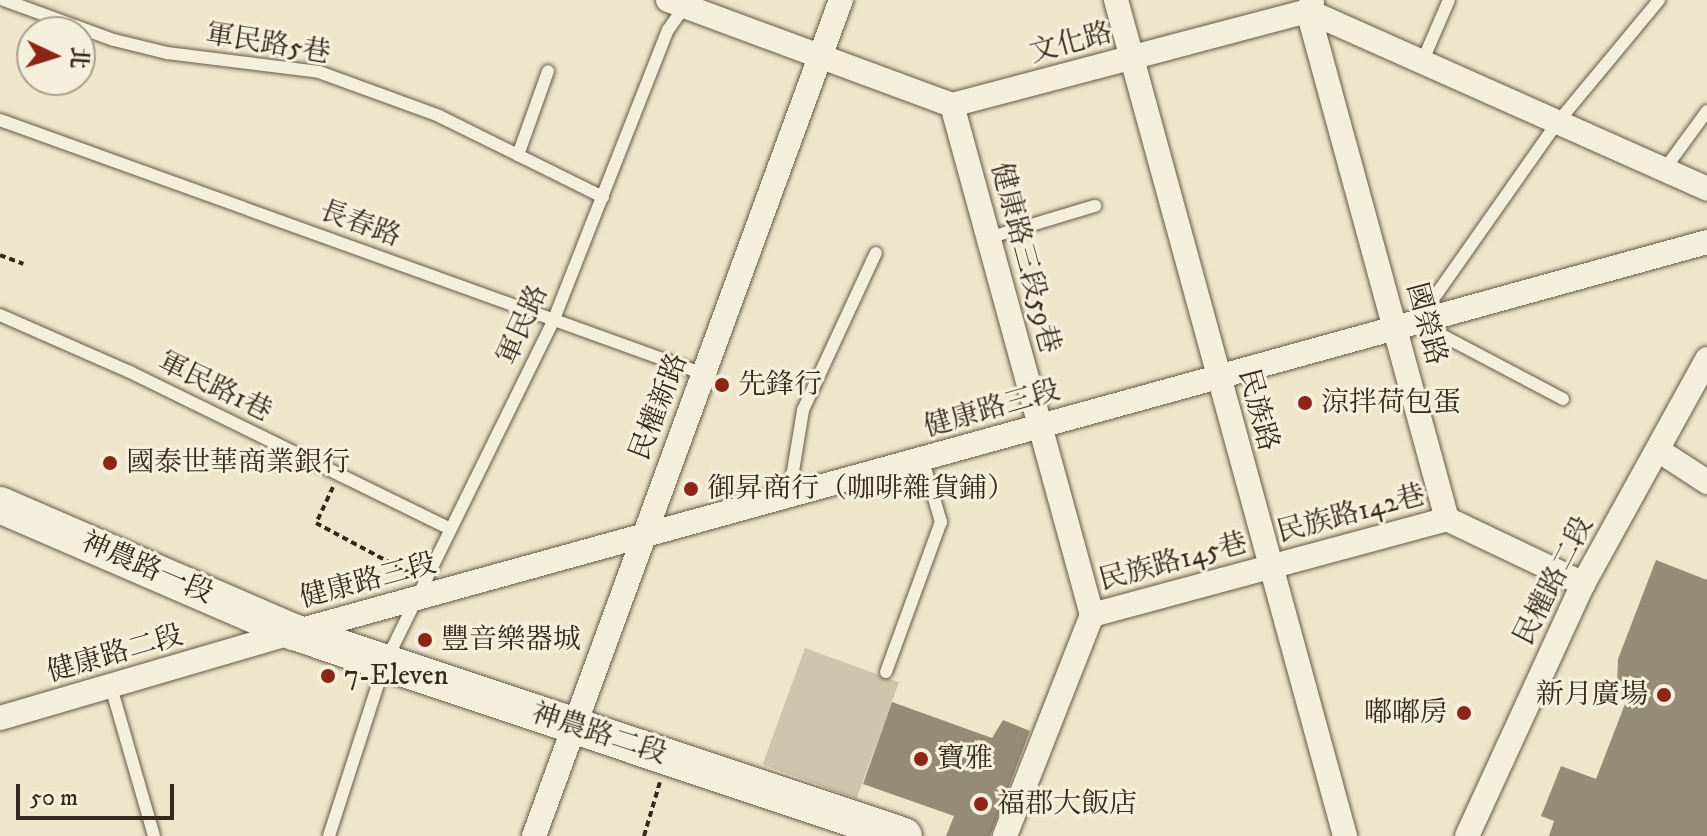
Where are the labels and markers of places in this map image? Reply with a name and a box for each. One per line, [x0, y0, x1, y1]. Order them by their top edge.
place label: 先鋒行 [738, 368, 822, 402]
marker: 先鋒行 [713, 376, 731, 394]
place label: 涼拌荷包蛋 [1321, 386, 1461, 420]
marker: 涼拌荷包蛋 [1296, 394, 1314, 412]
place label: 國泰世華商業銀行 [126, 446, 350, 480]
marker: 國泰世華商業銀行 [101, 454, 119, 472]
place label: 御昇商行（咖啡雜貨鋪） [707, 472, 1015, 506]
marker: 御昇商行（咖啡雜貨鋪） [682, 480, 700, 498]
place label: 豐音樂器城 [441, 623, 581, 657]
marker: 豐音樂器城 [416, 631, 434, 649]
place label: 7-Eleven [344, 659, 448, 693]
marker: 7-Eleven [319, 667, 337, 685]
place label: 新月廣場 [1536, 678, 1648, 712]
marker: 新月廣場 [1655, 686, 1673, 704]
place label: 嘟嘟房 [1364, 696, 1448, 730]
marker: 嘟嘟房 [1455, 704, 1473, 722]
place label: 寶雅 [937, 742, 993, 776]
marker: 寶雅 [912, 750, 930, 768]
place label: 福郡大飯店 [997, 787, 1137, 821]
marker: 福郡大飯店 [972, 795, 990, 813]

